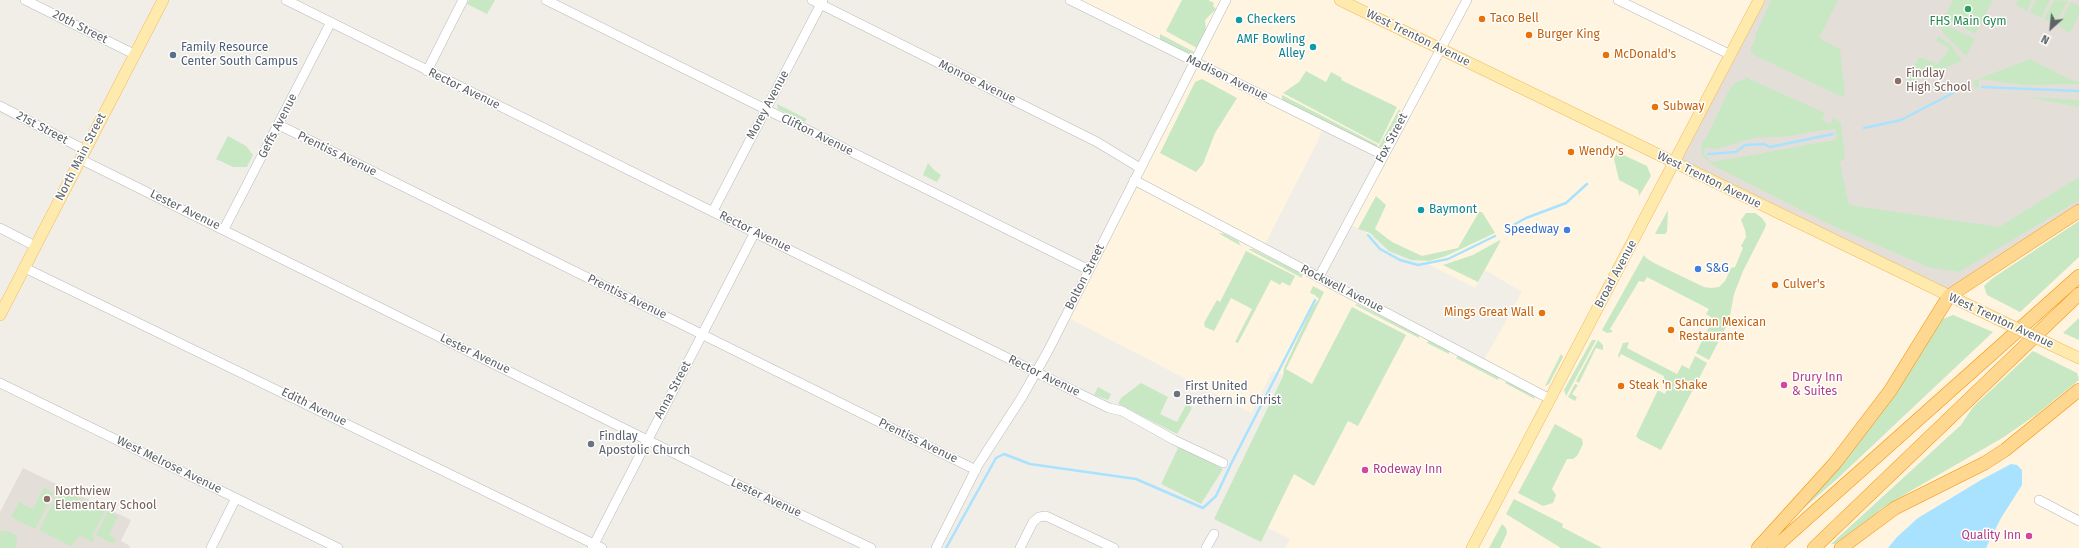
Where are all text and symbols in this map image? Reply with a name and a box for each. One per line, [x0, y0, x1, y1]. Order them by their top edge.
marker: FHS Main Gym [1963, 4, 1973, 14]
street label: West Trenton Avenue [1363, 6, 1473, 70]
street label: 20th Street [50, 7, 110, 47]
north arrow [2031, 8, 2071, 48]
place label: Taco Bell [1490, 12, 1539, 26]
place label: Checkers [1247, 13, 1296, 27]
marker: Taco Bell [1477, 14, 1487, 24]
marker: Checkers [1234, 15, 1244, 25]
place label: FHS Main Gym [1930, 15, 2006, 29]
place label: Burger King [1537, 28, 1600, 42]
marker: Burger King [1524, 30, 1534, 40]
text: N [2039, 32, 2052, 47]
place label: AMF Bowling Alley [1237, 33, 1305, 61]
place label: Family Resource Center South Campus [181, 41, 298, 69]
marker: AMF Bowling Alley [1308, 42, 1318, 52]
place label: McDonald's [1614, 48, 1676, 62]
marker: Family Resource Center South Campus [168, 50, 178, 60]
marker: McDonald's [1601, 50, 1611, 60]
street label: Madison Avenue [1184, 52, 1270, 104]
street label: Monroe Avenue [936, 57, 1018, 107]
street label: Rector Avenue [426, 65, 502, 113]
place label: Findlay High School [1906, 67, 1971, 95]
street label: Morey Avenue [744, 68, 792, 142]
marker: Findlay High School [1893, 76, 1903, 86]
street label: Geffs Avenue [256, 91, 300, 161]
place label: Subway [1663, 100, 1704, 114]
marker: Subway [1650, 102, 1660, 112]
street label: 21st Street [14, 108, 70, 148]
street label: North Main Street [53, 111, 109, 203]
street label: Clifton Avenue [778, 111, 856, 159]
street label: Fox Street [1373, 111, 1411, 165]
street label: Prentiss Avenue [295, 129, 379, 179]
place label: Wendy's [1579, 145, 1624, 159]
marker: Wendy's [1566, 147, 1576, 157]
street label: West Trenton Avenue [1654, 148, 1764, 212]
street label: Lester Avenue [148, 187, 222, 233]
place label: Baymont [1429, 203, 1477, 217]
marker: Baymont [1416, 205, 1426, 215]
street label: Rector Avenue [717, 208, 793, 256]
place label: Speedway [1504, 223, 1559, 237]
marker: Speedway [1562, 225, 1572, 235]
street label: Broad Avenue [1592, 237, 1640, 311]
street label: Bolton Street [1062, 242, 1108, 312]
street label: Rockwell Avenue [1298, 262, 1386, 316]
place label: S&G [1706, 262, 1729, 276]
marker: S&G [1693, 264, 1703, 274]
street label: Prentiss Avenue [585, 272, 669, 322]
place label: Culver's [1783, 278, 1825, 292]
marker: Culver's [1770, 280, 1780, 290]
street label: West Trenton Avenue [1946, 290, 2056, 352]
place label: Mings Great Wall [1444, 306, 1534, 320]
marker: Mings Great Wall [1537, 308, 1547, 318]
place label: Cancun Mexican Restaurante [1679, 316, 1766, 344]
marker: Cancun Mexican Restaurante [1666, 325, 1676, 335]
street label: Lester Avenue [438, 331, 512, 377]
street label: Rector Avenue [1006, 352, 1082, 400]
street label: Anna Street [652, 359, 694, 421]
place label: Drury Inn & Suites [1792, 371, 1843, 399]
place label: Steak 'n Shake [1629, 379, 1707, 393]
place label: First United Brethern in Christ [1185, 380, 1281, 408]
marker: Drury Inn & Suites [1779, 380, 1789, 390]
marker: Steak 'n Shake [1616, 381, 1626, 391]
street label: Edith Avenue [279, 385, 349, 429]
marker: First United Brethern in Christ [1172, 389, 1182, 399]
street label: Prentiss Avenue [876, 416, 960, 466]
place label: Findlay Apostolic Church [599, 430, 690, 458]
street label: West Melrose Avenue [114, 433, 224, 497]
marker: Findlay Apostolic Church [586, 439, 596, 449]
place label: Rodeway Inn [1373, 463, 1442, 477]
marker: Rodeway Inn [1360, 465, 1370, 475]
street label: Lester Avenue [728, 475, 804, 521]
place label: Northview Elementary School [55, 485, 157, 513]
marker: Northview Elementary School [42, 494, 52, 504]
place label: Quality Inn [1961, 529, 2021, 543]
marker: Quality Inn [2024, 531, 2034, 541]

